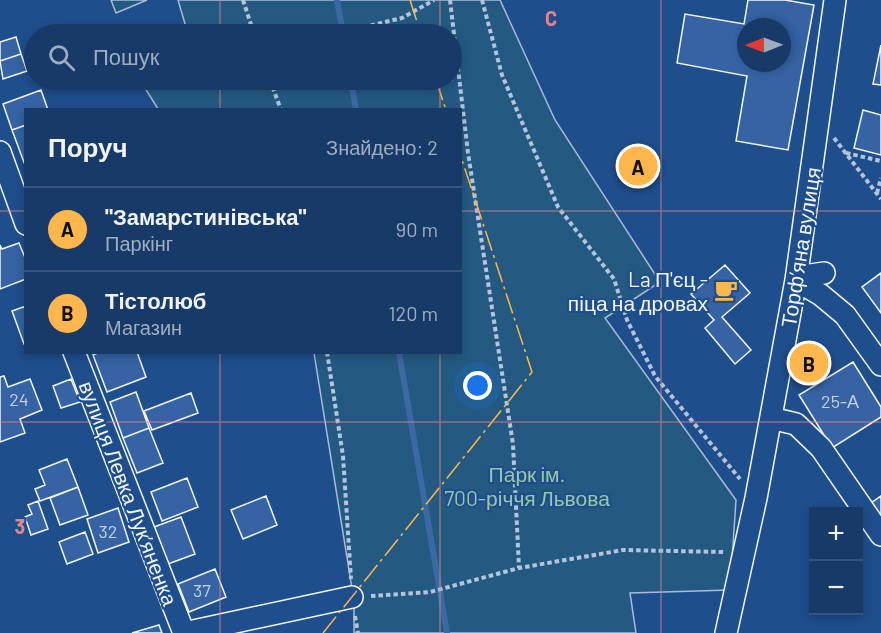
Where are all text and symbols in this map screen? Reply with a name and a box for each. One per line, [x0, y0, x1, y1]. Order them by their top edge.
text: C [545, 6, 557, 30]
north arrow [737, 18, 791, 72]
search box [24, 24, 462, 90]
icon: search [45, 41, 78, 74]
text: Пошук [93, 43, 159, 69]
text: Поруч [48, 131, 128, 162]
text: Знайдено: 2 [326, 135, 438, 159]
pin: A [618, 144, 658, 188]
street label: Торфʼяна вулиця [775, 165, 825, 329]
text: "Замарстинівська" [105, 203, 306, 229]
text: A [61, 217, 74, 241]
text: 90 m [396, 217, 438, 241]
text: Паркінг [105, 231, 173, 255]
place label: La П'єц - піца на дровах [568, 266, 708, 315]
cafe icon: La П'єц - піца на дровах [713, 277, 739, 303]
text: Тістолюб [105, 287, 206, 313]
text: B [61, 301, 74, 325]
text: 120 m [388, 301, 438, 325]
text: Магазин [105, 315, 182, 339]
pin: B [790, 340, 828, 386]
your location [463, 371, 492, 400]
street label: вулиця Левка Лукʼяненка [75, 377, 184, 609]
house number: 24 [9, 388, 29, 410]
house number: 25-А [821, 390, 859, 412]
park label: Парк ім. 700-річчя Львова [444, 461, 610, 510]
map controls [809, 507, 863, 615]
button: + [809, 507, 863, 561]
text: 3 [15, 514, 25, 538]
house number: 32 [99, 520, 117, 542]
button: − [809, 561, 863, 615]
house number: 37 [193, 579, 211, 601]

